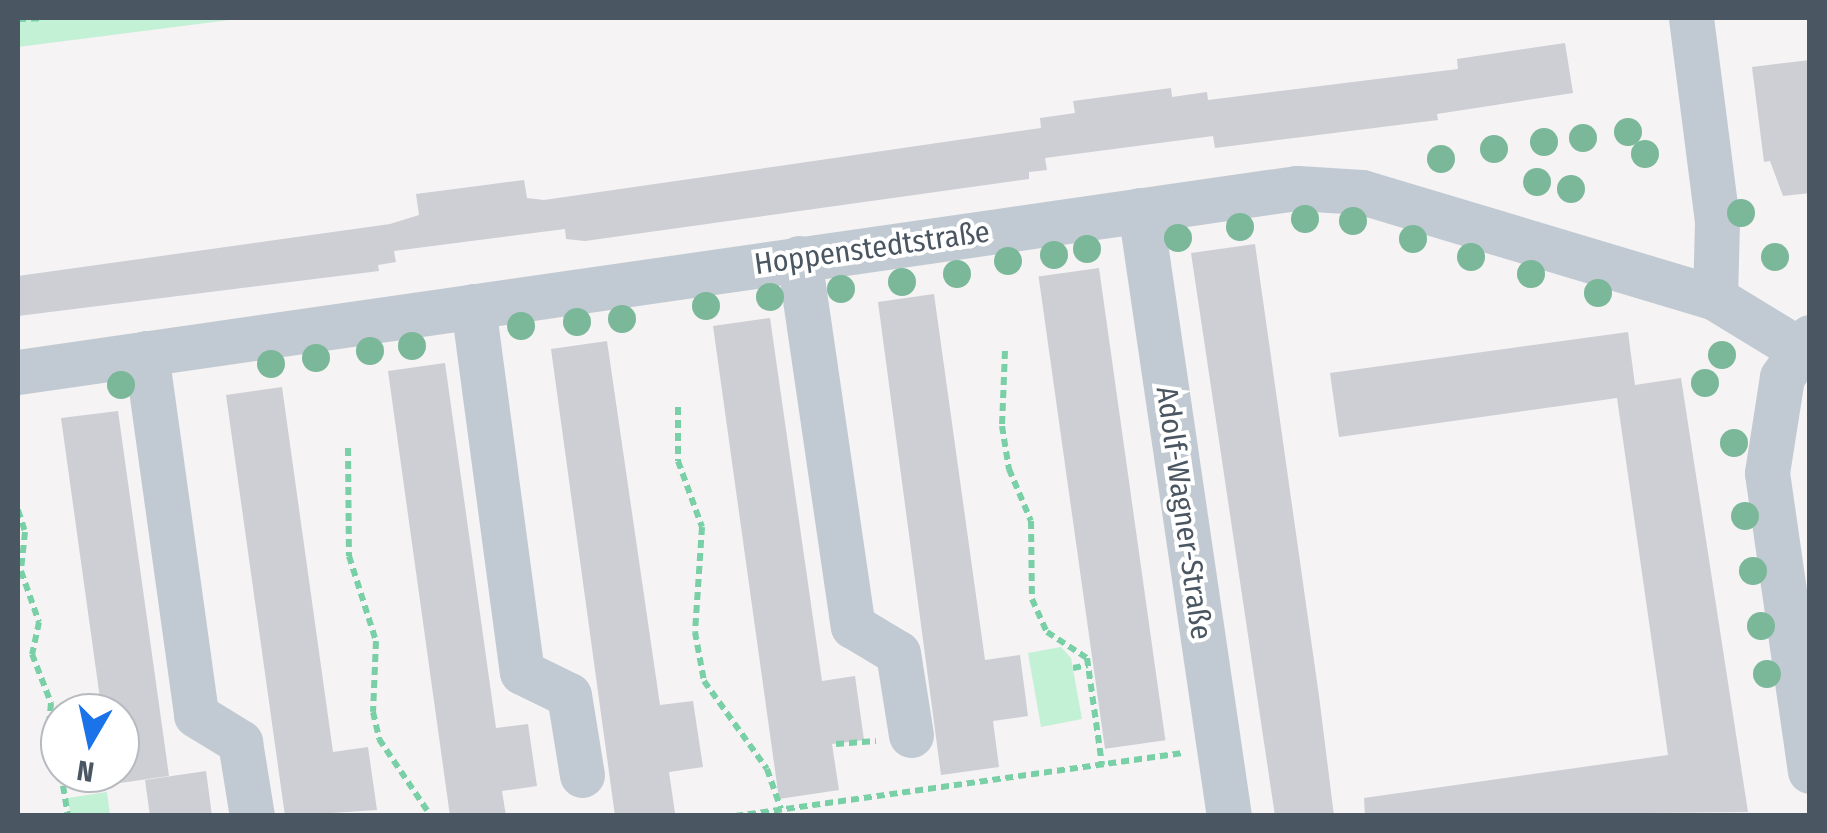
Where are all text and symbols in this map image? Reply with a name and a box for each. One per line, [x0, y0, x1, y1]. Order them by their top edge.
street label: Hoppenstedtstraße [752, 214, 992, 282]
street label: Adolf-Wagner-Straße [1148, 384, 1220, 642]
north arrow [40, 693, 140, 793]
text: N [75, 754, 96, 789]

